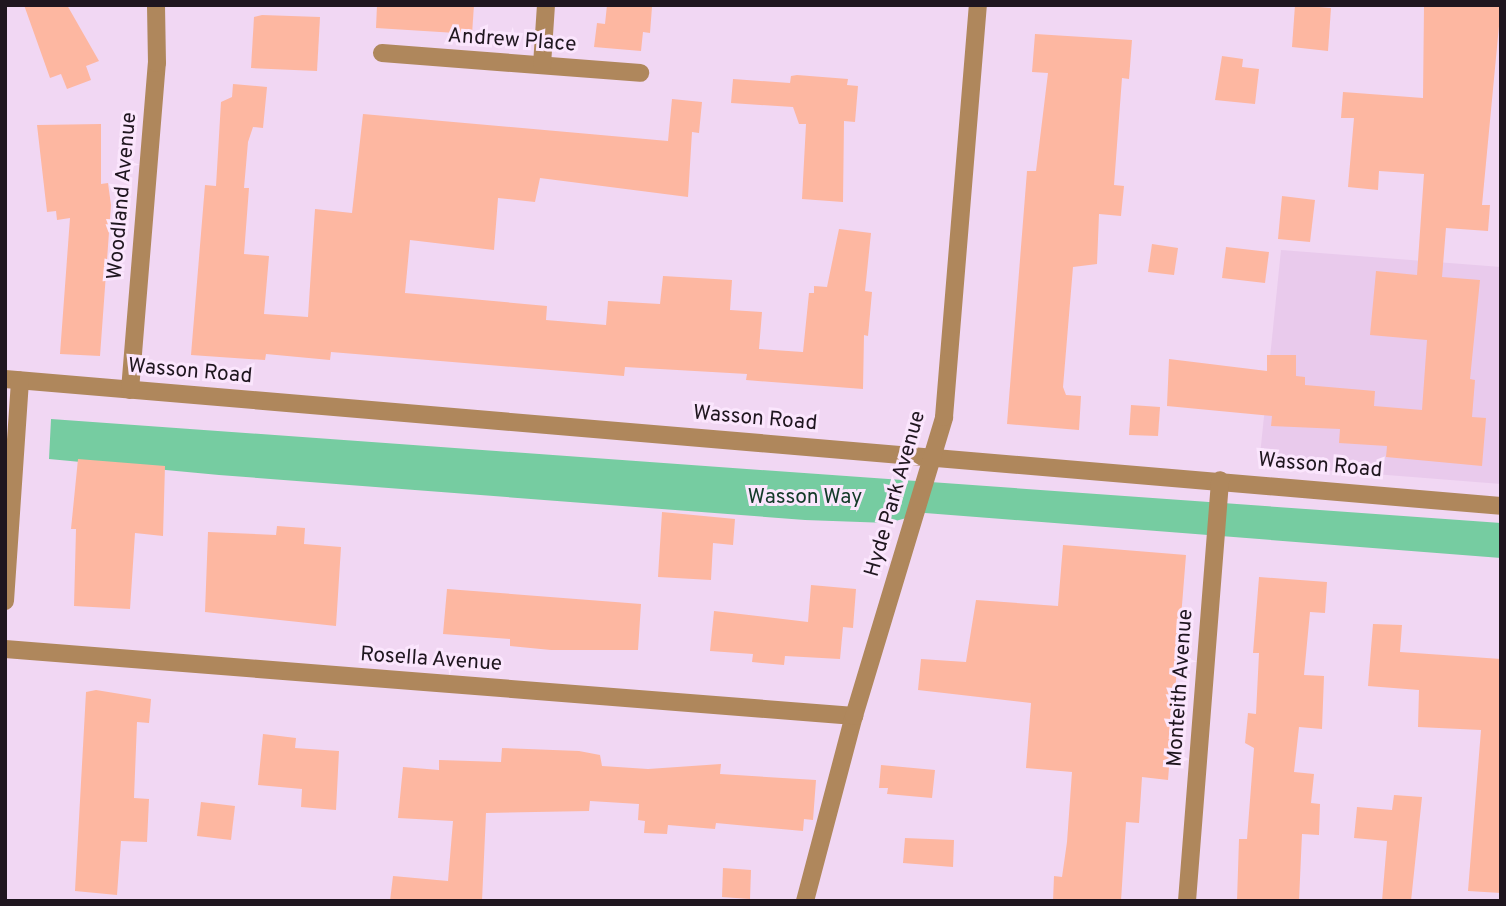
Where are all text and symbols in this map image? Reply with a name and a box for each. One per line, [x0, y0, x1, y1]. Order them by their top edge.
street label: Andrew Place [447, 24, 577, 58]
street label: Woodland Avenue [103, 111, 143, 281]
street label: Wasson Road [127, 354, 253, 390]
street label: Wasson Road [692, 401, 818, 437]
street label: Hyde Park Avenue [860, 408, 932, 580]
street label: Wasson Road [1257, 448, 1383, 484]
park label: Wasson Way [747, 485, 863, 511]
street label: Monteith Avenue [1163, 608, 1199, 768]
street label: Rosella Avenue [359, 642, 503, 678]

